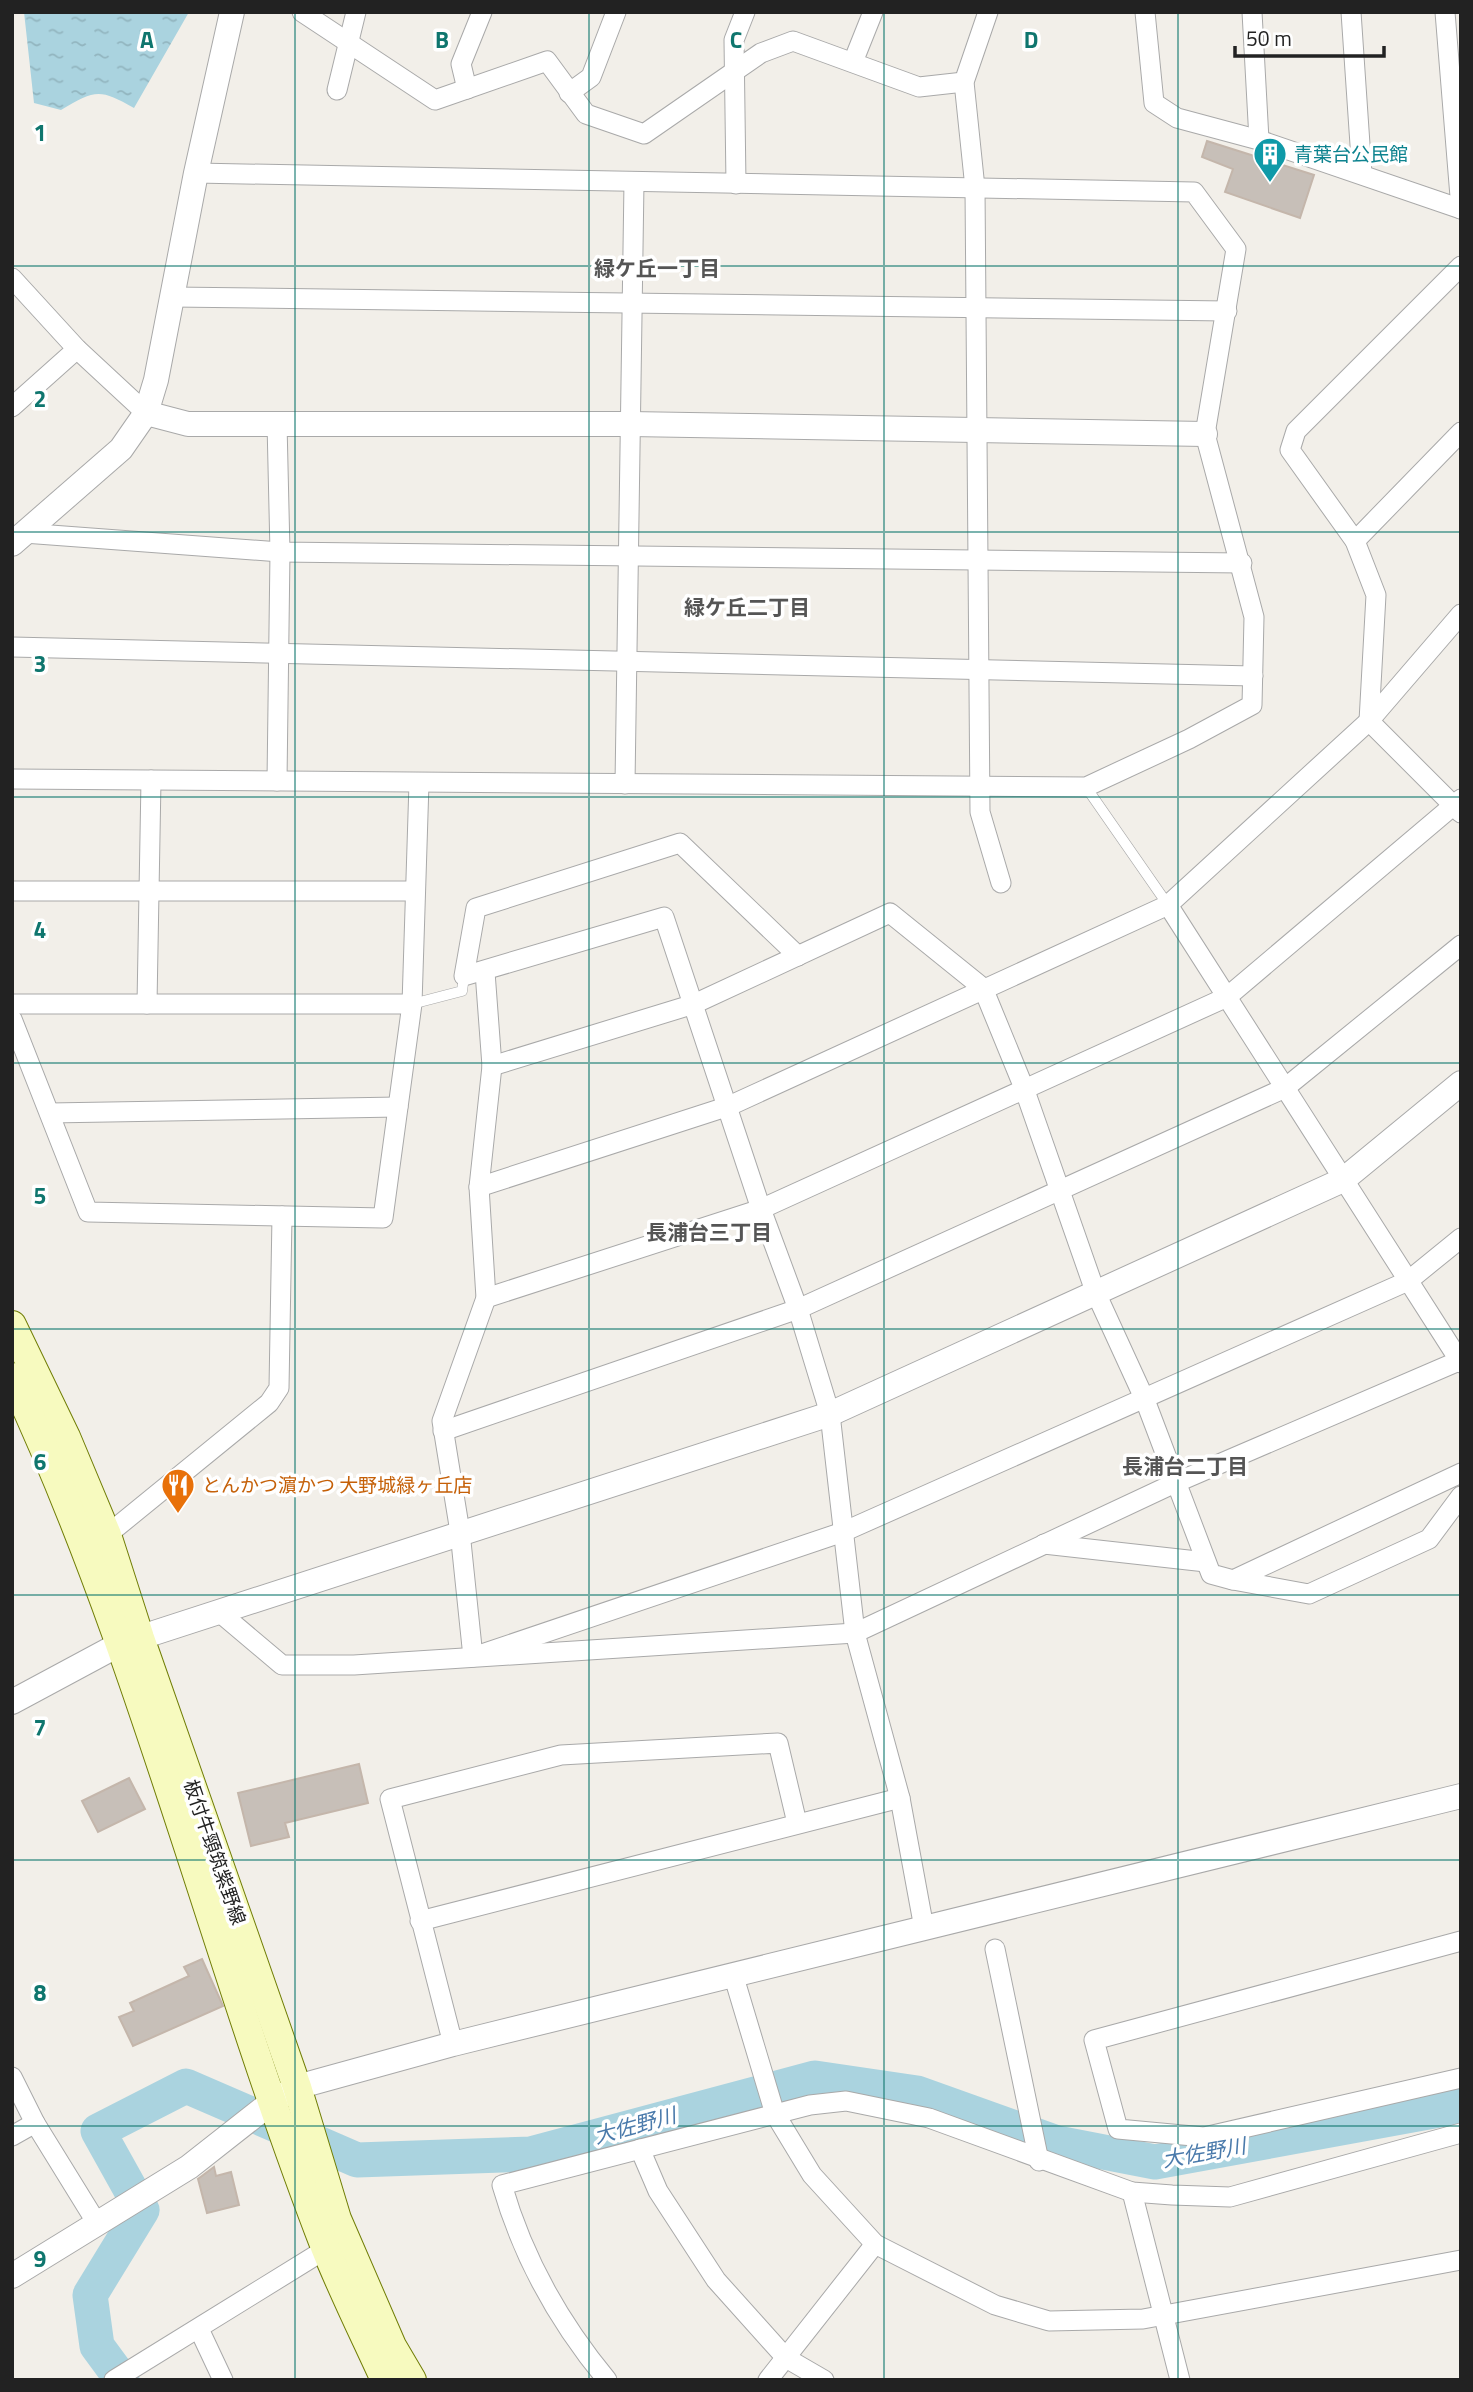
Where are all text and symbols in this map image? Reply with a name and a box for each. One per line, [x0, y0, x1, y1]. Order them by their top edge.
scale bar [1235, 14, 1384, 58]
text: A [140, 22, 154, 57]
text: B [435, 22, 449, 57]
text: C [730, 22, 742, 57]
text: D [1024, 22, 1038, 57]
text: 50 m [1246, 22, 1292, 54]
text: 1 [34, 115, 46, 150]
building icon: 青葉台公民館 [1251, 135, 1289, 184]
place label: 青葉台公民館 [1294, 139, 1408, 168]
district label: 緑ケ丘一丁目 [594, 252, 720, 284]
text: 2 [34, 381, 46, 416]
district label: 緑ケ丘二丁目 [684, 591, 810, 623]
text: 3 [34, 646, 46, 681]
text: 4 [34, 912, 46, 947]
text: 5 [34, 1178, 46, 1213]
district label: 長浦台三丁目 [646, 1216, 772, 1248]
text: 6 [34, 1444, 47, 1479]
district label: 長浦台二丁目 [1122, 1450, 1248, 1482]
restaurant icon: とんかつ濵かつ 大野城緑ヶ丘店 [159, 1466, 197, 1515]
place label: とんかつ濵かつ 大野城緑ヶ丘店 [202, 1470, 472, 1499]
text: 7 [34, 1710, 46, 1745]
street label: 板付牛頸筑紫野線 [177, 1775, 254, 1928]
text: 8 [34, 1975, 47, 2010]
water label: 大佐野川 [590, 2098, 681, 2151]
water label: 大佐野川 [1160, 2129, 1250, 2175]
text: 9 [34, 2241, 47, 2276]

